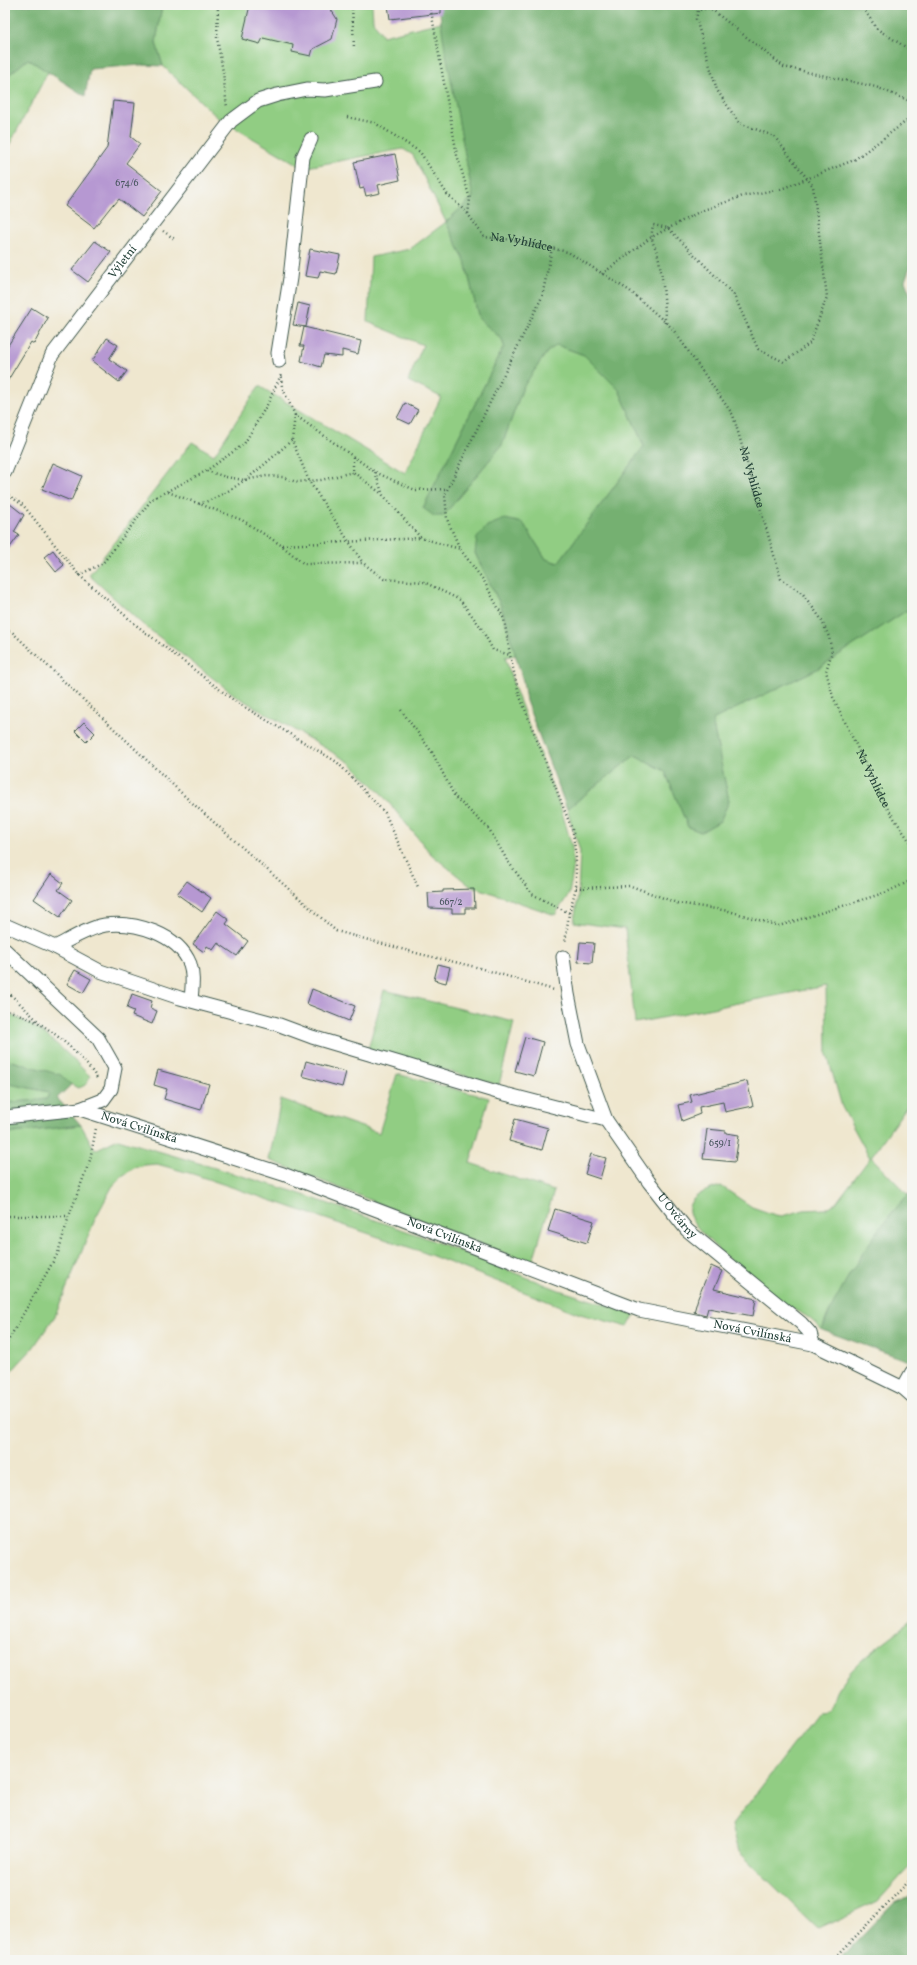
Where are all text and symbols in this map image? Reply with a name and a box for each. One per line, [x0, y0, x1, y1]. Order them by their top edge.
house number: 674/6 [115, 176, 139, 190]
street label: Na Vyhlídce [490, 230, 554, 256]
street label: Výletní [105, 242, 141, 282]
street label: Na Vyhlídce [735, 445, 768, 510]
street label: Na Vyhlídce [851, 747, 893, 812]
house number: 667/2 [439, 895, 463, 909]
street label: Nová Cvilínská [99, 1108, 179, 1148]
house number: 659/1 [709, 1136, 731, 1150]
street label: U Ovčárny [653, 1190, 701, 1243]
street label: Nová Cvilínská [405, 1214, 484, 1257]
street label: Nová Cvilínská [712, 1317, 793, 1348]

